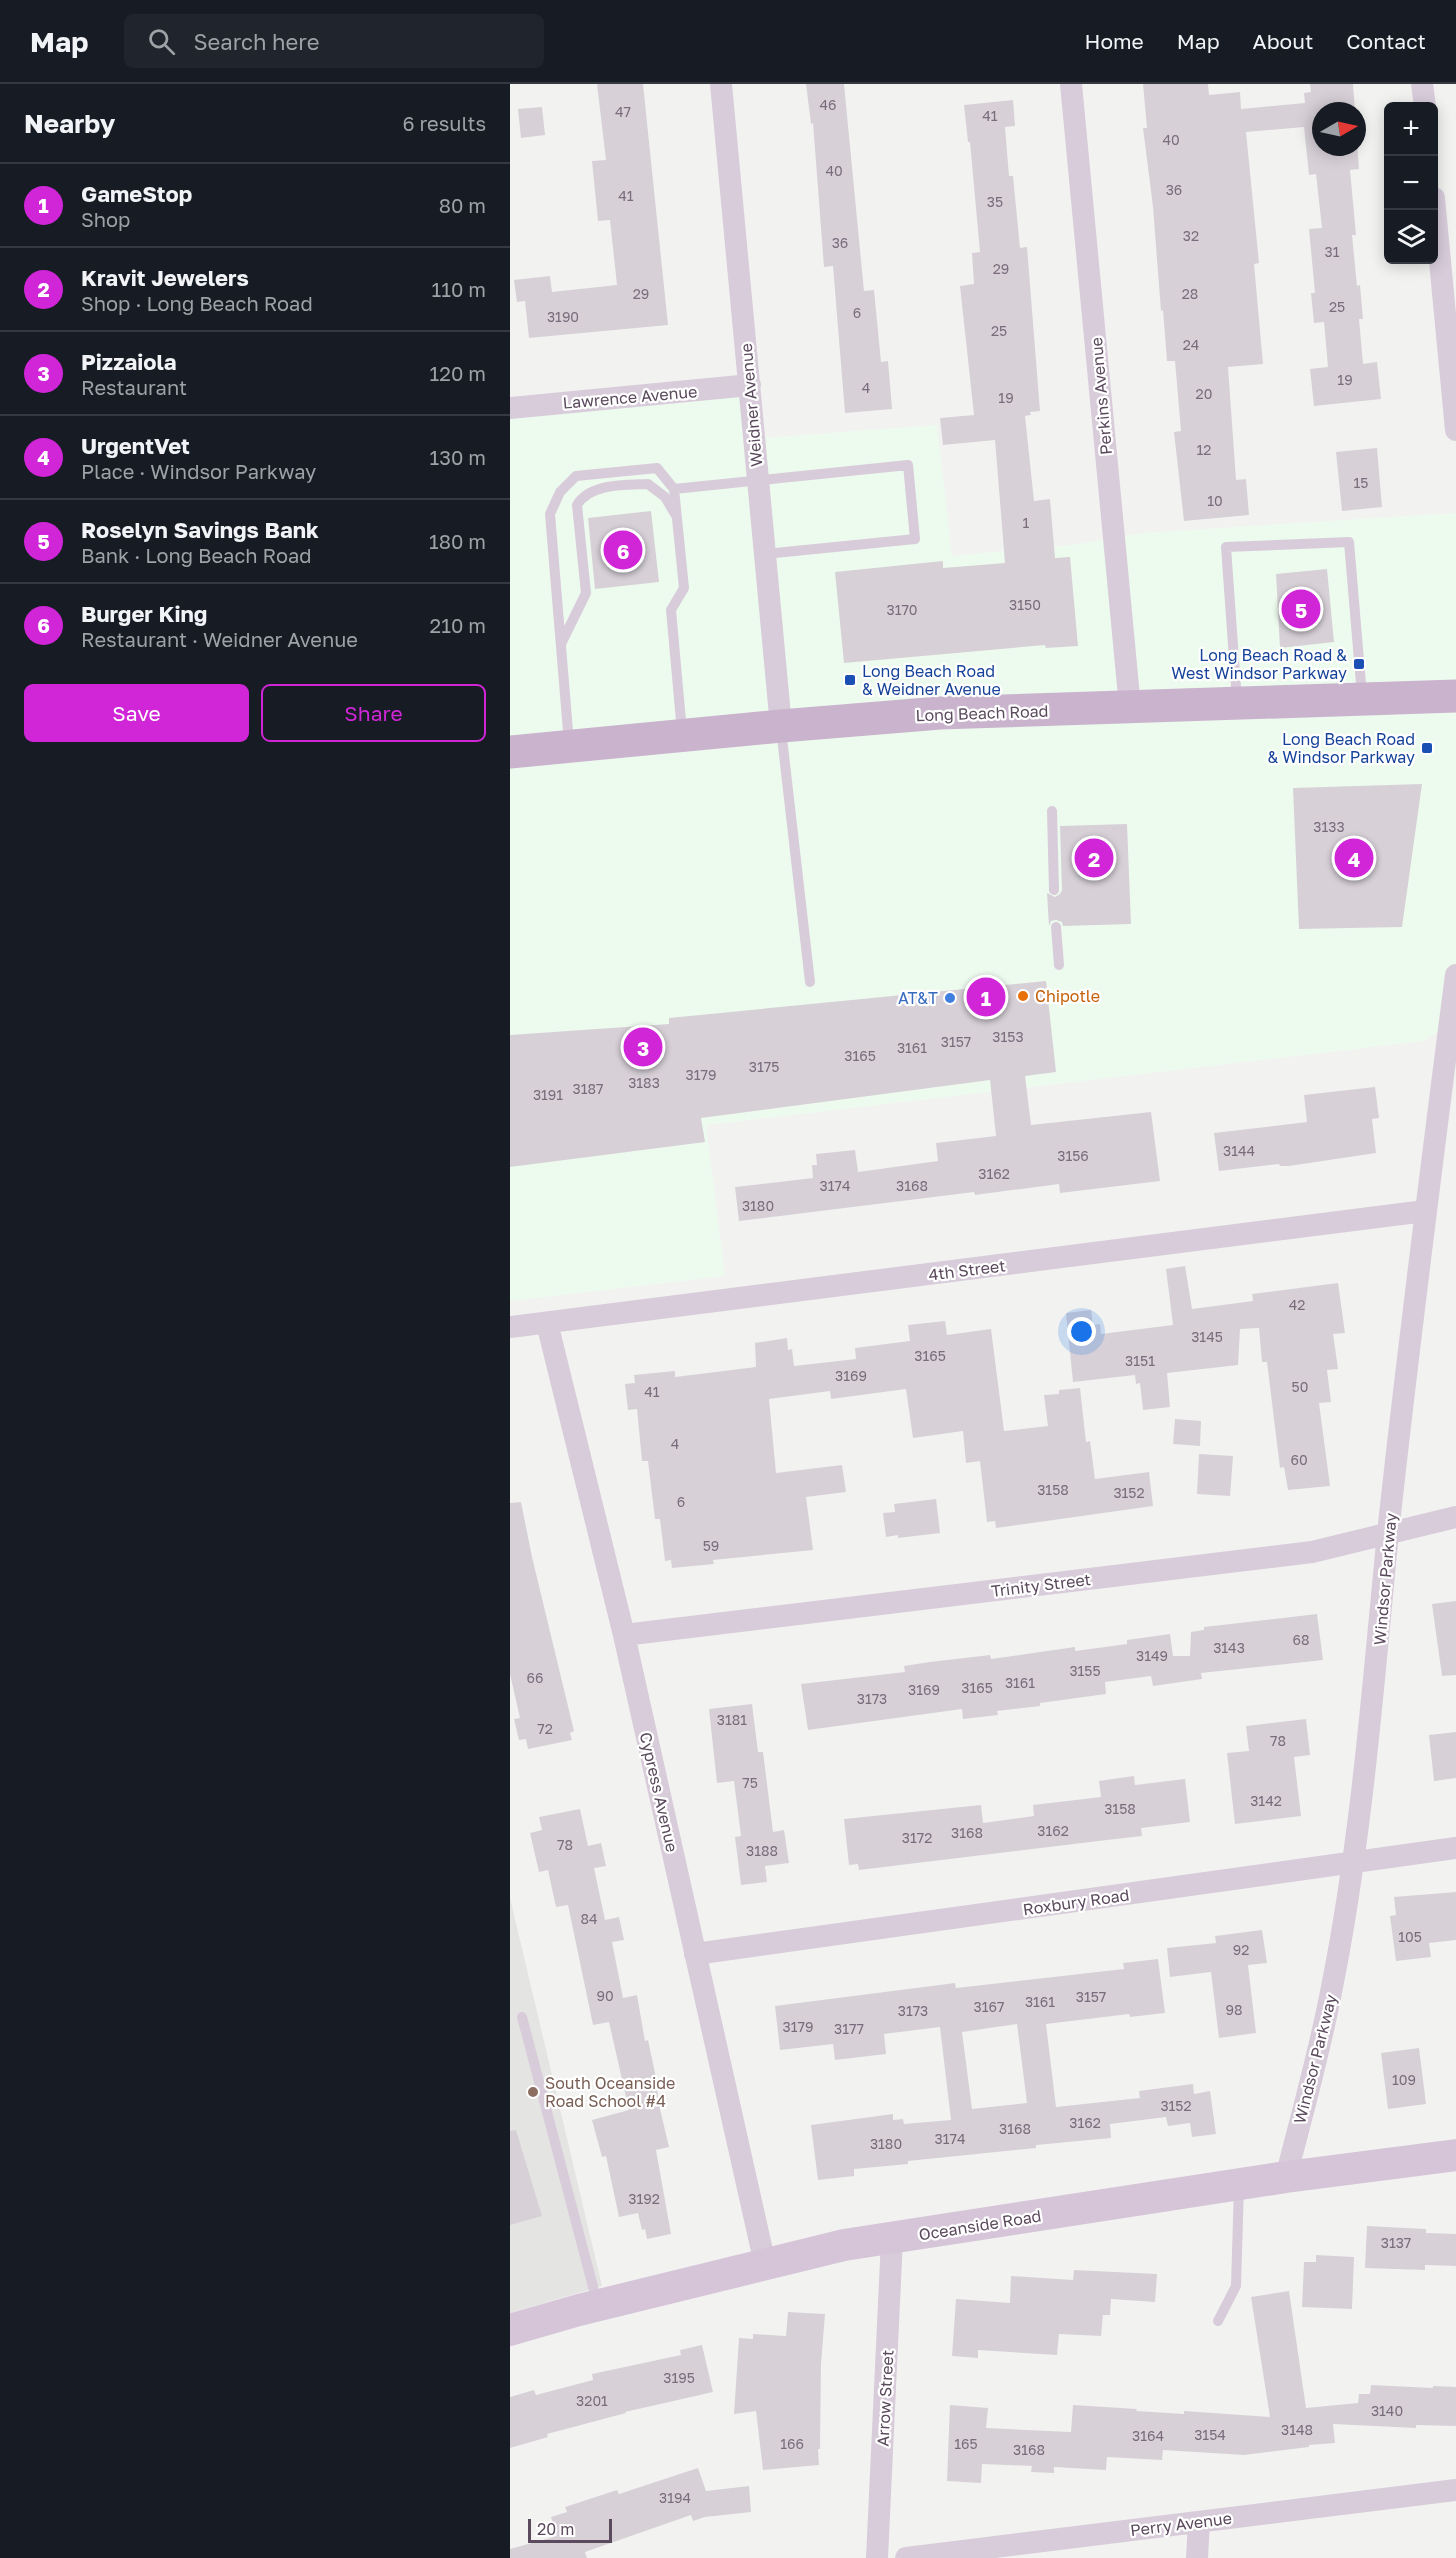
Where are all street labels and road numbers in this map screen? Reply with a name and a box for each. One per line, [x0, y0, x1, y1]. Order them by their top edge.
street label: Perkins Avenue [1086, 336, 1116, 456]
street label: Weidner Avenue [736, 342, 766, 468]
street label: Lawrence Avenue [562, 381, 698, 413]
street label: Long Beach Road [915, 701, 1049, 725]
street label: 4th Street [927, 1255, 1007, 1285]
street label: Windsor Parkway [1369, 1512, 1401, 1646]
street label: Trinity Street [990, 1569, 1092, 1601]
street label: Cypress Avenue [635, 1730, 683, 1854]
street label: Roxbury Road [1022, 1885, 1130, 1919]
street label: Windsor Parkway [1289, 1992, 1341, 2126]
street label: Oceanside Road [917, 2205, 1043, 2245]
street label: Arrow Street [872, 2349, 898, 2447]
street label: Perry Avenue [1129, 2508, 1233, 2540]

